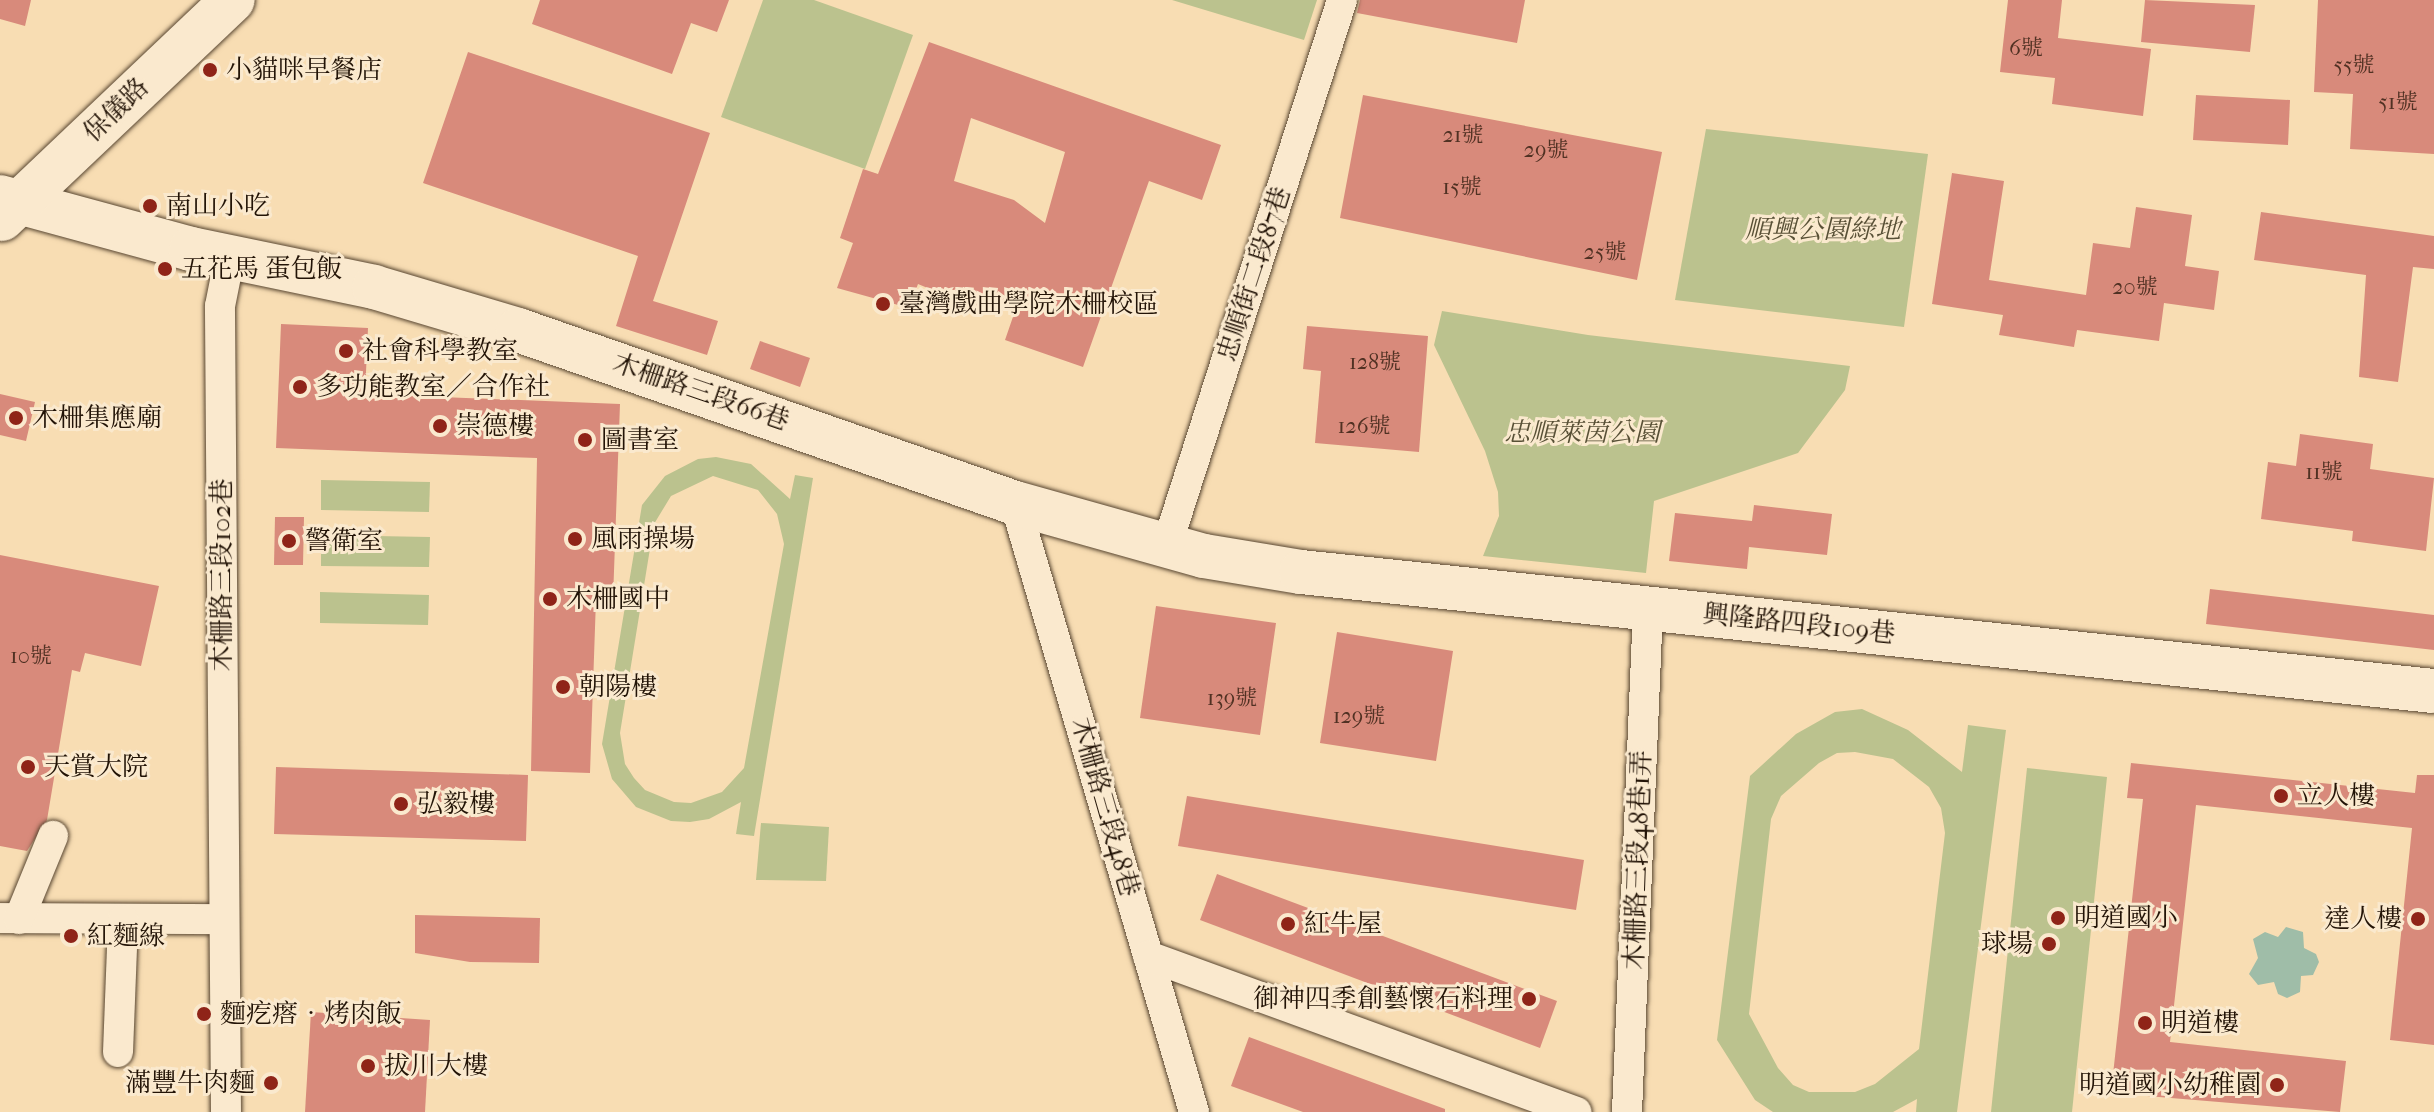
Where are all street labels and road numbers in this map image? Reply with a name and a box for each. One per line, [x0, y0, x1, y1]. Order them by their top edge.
street label: 保儀路 [77, 72, 155, 148]
street label: 忠順街二段87巷 [1211, 183, 1297, 365]
street label: 木柵路三段66巷 [609, 347, 793, 437]
street label: 木柵路三段102巷 [206, 479, 238, 671]
street label: 興隆路四段109巷 [1701, 598, 1897, 650]
street label: 木柵路三段48巷 [1065, 714, 1145, 900]
street label: 木柵路三段48巷1弄 [1619, 750, 1657, 970]

